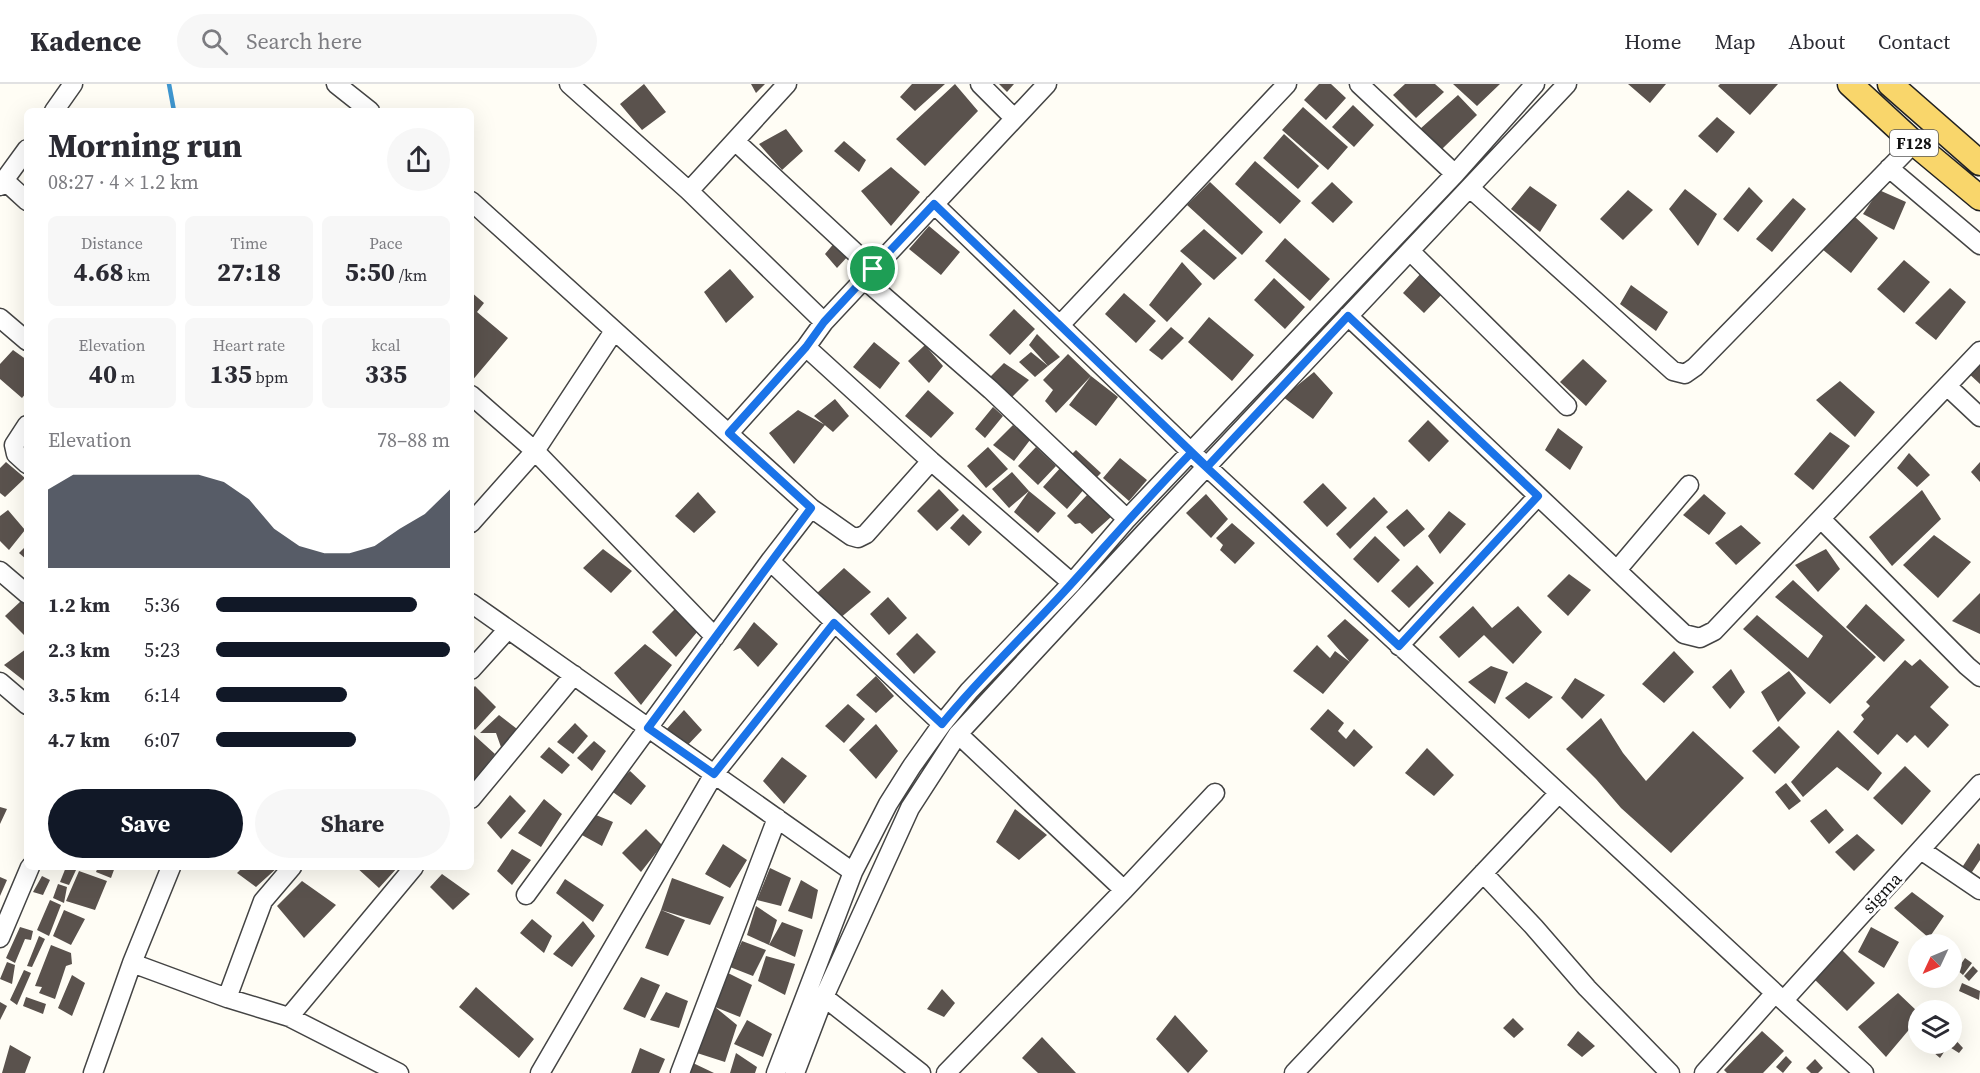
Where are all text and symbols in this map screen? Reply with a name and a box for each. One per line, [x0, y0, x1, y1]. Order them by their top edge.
search box [177, 14, 597, 68]
text: Kadence [30, 22, 141, 60]
icon: search [198, 25, 231, 58]
text: Search here [246, 26, 362, 56]
text: Home [1624, 27, 1682, 56]
text: Map [1715, 27, 1756, 56]
text: About [1789, 27, 1845, 56]
text: Contact [1878, 27, 1950, 56]
text: Morning run [48, 123, 242, 168]
button: share [387, 128, 450, 191]
road number: F128 [1890, 130, 1938, 156]
text: 08:27 · 4 × 1.2 km [48, 168, 199, 196]
text: Distance [81, 232, 143, 254]
text: Time [230, 232, 268, 254]
text: Pace [369, 232, 403, 254]
pin [847, 243, 898, 294]
icon: arrive [856, 252, 889, 285]
text: 4.68 [74, 254, 124, 290]
text: 27:18 [217, 254, 281, 290]
text: 5:50 [345, 254, 395, 290]
text: km [124, 264, 150, 286]
text: /km [395, 264, 427, 286]
text: Elevation [79, 334, 145, 356]
text: Heart rate [213, 334, 285, 356]
text: kcal [371, 334, 401, 356]
text: 40 [89, 356, 117, 392]
text: 135 [210, 356, 252, 392]
text: 335 [365, 356, 407, 392]
text: m [117, 366, 135, 388]
text: bpm [252, 366, 288, 388]
text: Elevation [48, 426, 132, 454]
text: 78–88 m [377, 426, 450, 454]
text: 1.2 km [48, 591, 110, 619]
text: 5:36 [144, 591, 180, 619]
text: 2.3 km [48, 636, 110, 664]
text: 5:23 [144, 636, 180, 664]
text: 3.5 km [48, 681, 110, 709]
text: 6:14 [144, 681, 180, 709]
text: 4.7 km [48, 726, 110, 754]
text: 6:07 [144, 726, 180, 754]
button: Save [48, 789, 243, 858]
button: Share [255, 789, 450, 858]
street label: sigma [1856, 866, 1908, 919]
north arrow [1908, 934, 1962, 988]
map controls [1908, 934, 1962, 1054]
button: layers [1908, 1000, 1962, 1054]

